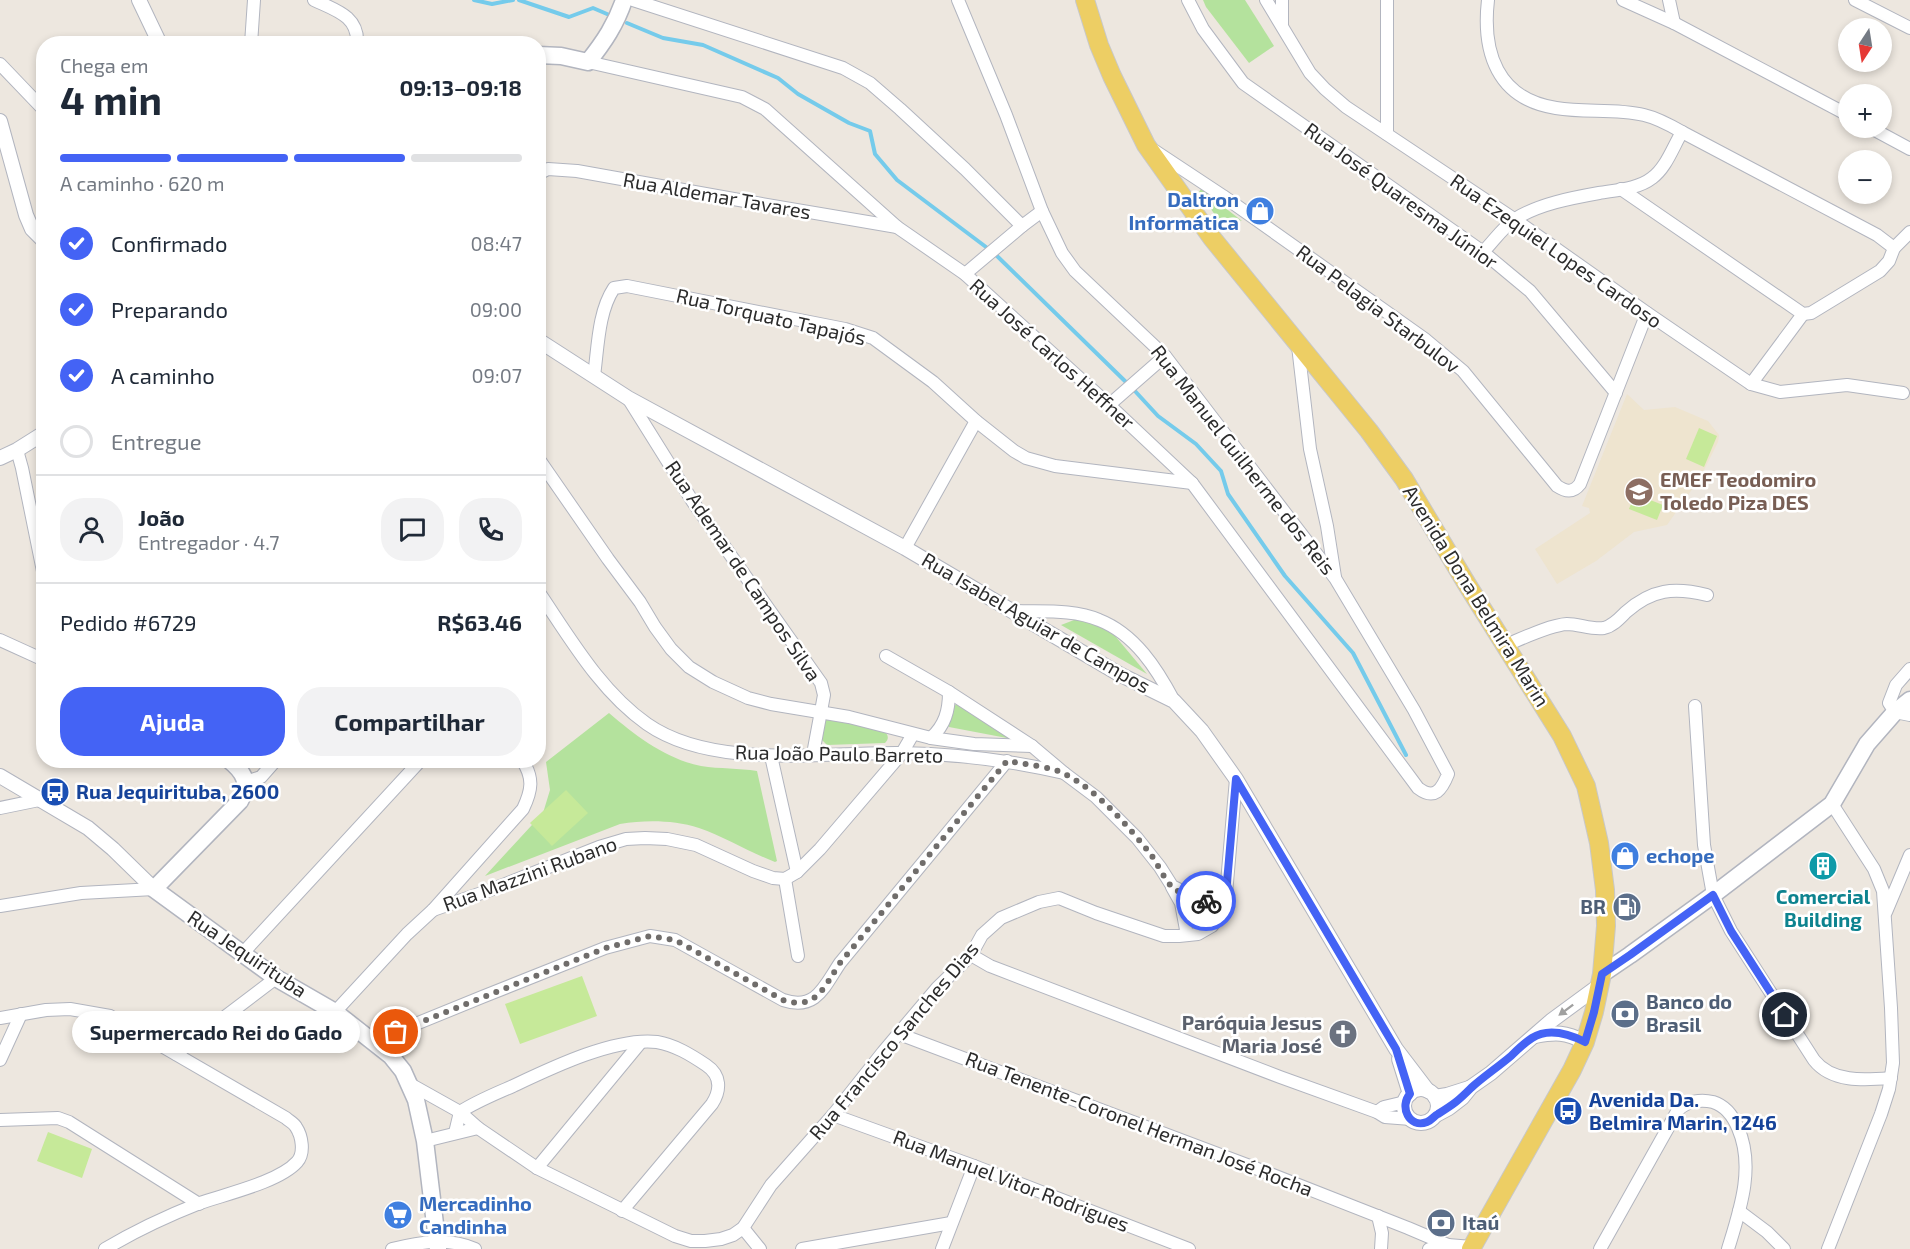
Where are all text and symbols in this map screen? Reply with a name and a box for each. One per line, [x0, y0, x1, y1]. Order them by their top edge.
north arrow [1838, 18, 1892, 72]
map controls [1838, 18, 1892, 204]
text: Chega em [60, 53, 149, 77]
text: 09:13–09:18 [399, 74, 522, 100]
text: 4 min [60, 76, 162, 123]
button: + [1838, 84, 1892, 138]
street label: Rua José Quaresma Júnior [1300, 117, 1503, 274]
button: − [1838, 150, 1892, 204]
street label: Rua Aldemar Tavares [621, 167, 813, 223]
street label: Rua Ezequiel Lopes Cardoso [1446, 168, 1667, 333]
text: A caminho · 620 m [60, 171, 225, 195]
place label: Daltron Informática [1129, 187, 1239, 234]
shop icon: Daltron Informática [1244, 195, 1276, 227]
icon: check [60, 227, 93, 260]
text: Confirmado [111, 230, 227, 256]
text: 08:47 [471, 231, 522, 255]
street label: Rua Pelagia Starbulov [1292, 239, 1465, 378]
street label: Rua José Carlos Heffner [965, 273, 1140, 434]
street label: Rua Torquato Tapajós [674, 283, 868, 350]
icon: check [60, 293, 93, 326]
text: Preparando [111, 296, 228, 322]
text: 09:00 [470, 297, 522, 321]
street label: Rua Manuel Guilherme dos Reis [1147, 340, 1341, 579]
icon: check [60, 359, 93, 392]
text: A caminho [111, 362, 215, 388]
text: 09:07 [471, 363, 522, 387]
text: Entregue [111, 428, 201, 454]
street label: Rua Ademar de Campos Silva [661, 455, 827, 685]
place label: EMEF Teodomiro Toledo Piza DES [1660, 467, 1816, 514]
school or university icon: EMEF Teodomiro Toledo Piza DES [1623, 476, 1655, 508]
street label: Avenida Dona Belmira Marin [1399, 480, 1555, 711]
button: person [60, 498, 123, 561]
button: chat [381, 498, 444, 561]
button: phone [459, 498, 522, 561]
text: João [138, 504, 185, 530]
text: Entregador · 4.7 [138, 530, 279, 554]
street label: Rua Isabel Aguiar de Campos [918, 547, 1155, 697]
text: Pedido #6729 [60, 609, 197, 635]
text: R$63.46 [437, 609, 522, 635]
button: Ajuda [60, 687, 285, 756]
button: Compartilhar [297, 687, 522, 756]
street label: Rua João Paulo Barreto [735, 739, 943, 767]
bus stop icon: Rua Jequirituba, 2600 [39, 776, 71, 808]
place label: Rua Jequirituba, 2600 [76, 779, 279, 803]
street label: Rua Mazzini Rubano [439, 830, 620, 916]
shop icon: echope [1609, 840, 1641, 872]
place label: echope [1646, 843, 1715, 867]
building icon: Comercial Building [1807, 850, 1839, 882]
courier [1176, 871, 1236, 931]
place label: Comercial Building [1776, 884, 1871, 931]
icon: bike [1190, 885, 1223, 918]
fuel station icon: BR [1611, 891, 1643, 923]
place label: BR [1580, 894, 1606, 918]
street label: Rua Jequirituba [183, 905, 312, 1002]
street label: Rua Francisco Sanches Dias [804, 937, 983, 1144]
place label: Banco do Brasil [1646, 989, 1732, 1036]
pin [1759, 989, 1810, 1040]
bank icon: Banco do Brasil [1609, 998, 1641, 1030]
icon: home [1768, 998, 1801, 1031]
one-way arrow [1558, 1003, 1573, 1015]
pin [370, 1006, 421, 1057]
place label: Paróquia Jesus Maria José [1182, 1010, 1322, 1057]
callout: Supermercado Rei do Gado [72, 1011, 360, 1053]
icon: bag [379, 1015, 412, 1048]
church icon: Paróquia Jesus Maria José [1327, 1018, 1359, 1050]
text: Supermercado Rei do Gado [90, 1020, 342, 1044]
street label: Rua Tenente-Coronel Herman José Rocha [962, 1046, 1316, 1201]
place label: Avenida Da. Belmira Marin, 1246 [1589, 1087, 1777, 1134]
bus stop icon: Avenida Da. Belmira Marin, 1246 [1552, 1095, 1584, 1127]
street label: Rua Manuel Vitor Rodrigues [890, 1124, 1133, 1236]
place label: Mercadinho Candinha [419, 1191, 532, 1238]
supermarket icon: Mercadinho Candinha [382, 1199, 414, 1231]
bank icon: Itaú [1425, 1207, 1457, 1239]
place label: Itaú [1462, 1210, 1499, 1234]

